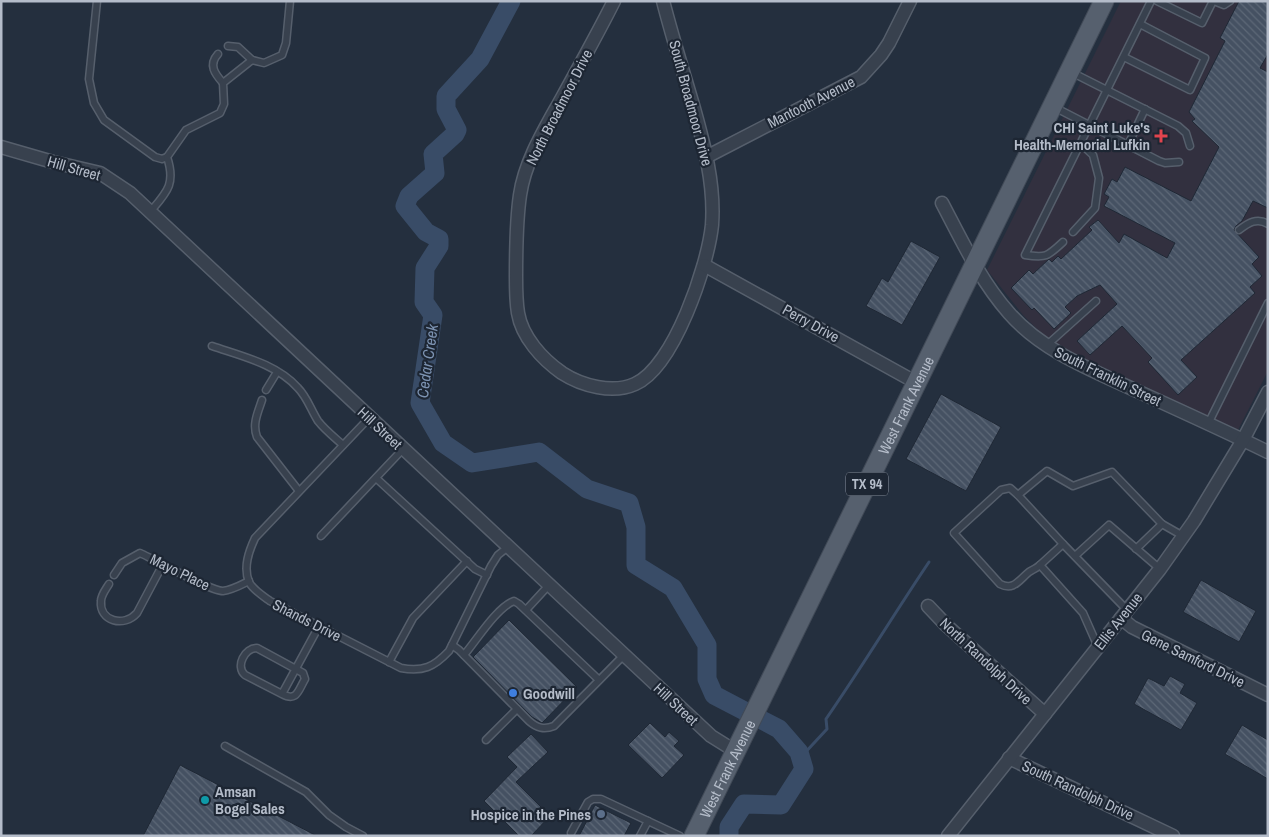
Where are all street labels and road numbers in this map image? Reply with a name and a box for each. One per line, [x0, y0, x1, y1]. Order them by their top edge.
street label: South Broadmoor Drive [664, 38, 718, 168]
street label: North Broadmoor Drive [521, 45, 597, 168]
street label: Mantooth Avenue [764, 71, 858, 133]
street label: Hill Street [45, 150, 103, 186]
street label: Perry Drive [779, 299, 843, 347]
street label: South Franklin Street [1051, 341, 1165, 411]
street label: West Frank Avenue [873, 352, 939, 458]
street label: Hill Street [353, 402, 407, 454]
road number: TX 94 [846, 472, 888, 496]
street label: Mayo Place [147, 548, 214, 596]
street label: Ellis Avenue [1089, 588, 1147, 654]
street label: Shands Drive [269, 594, 345, 646]
street label: North Randolph Drive [935, 613, 1037, 709]
street label: Gene Samford Drive [1138, 624, 1248, 692]
street label: Hill Street [649, 678, 703, 730]
street label: West Frank Avenue [694, 716, 760, 821]
street label: South Randolph Drive [1019, 755, 1137, 825]

